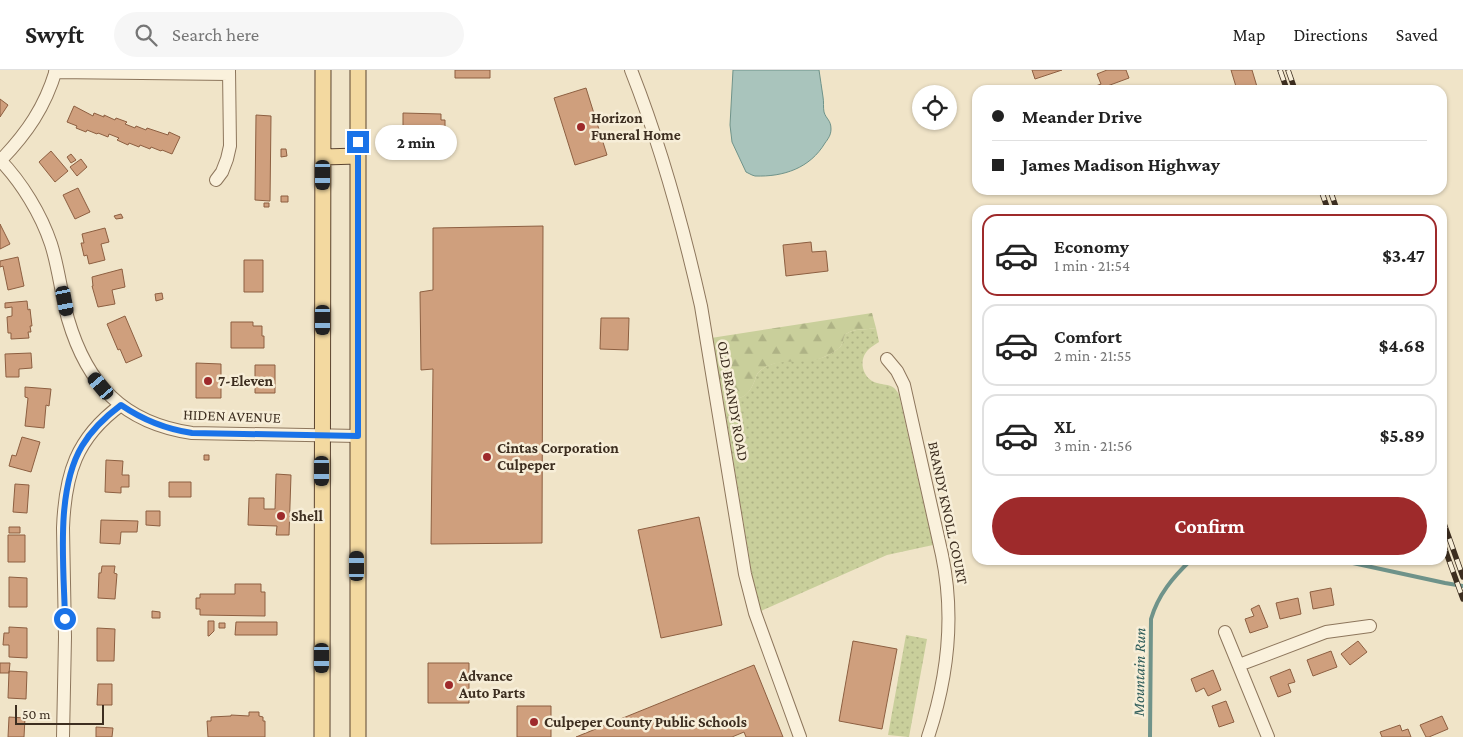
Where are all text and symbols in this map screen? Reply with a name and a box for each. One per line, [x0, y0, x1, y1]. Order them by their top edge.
search box [114, 12, 464, 57]
text: Swyft [25, 21, 84, 48]
icon: search [132, 21, 160, 49]
text: Search here [172, 24, 259, 45]
text: Map [1233, 25, 1265, 45]
text: Directions [1293, 25, 1368, 45]
text: Saved [1396, 25, 1438, 45]
map controls [912, 85, 957, 130]
button: locate [912, 85, 957, 130]
text: Meander Drive [1022, 106, 1142, 127]
place label: Horizon Funeral Home [591, 110, 681, 143]
marker: Horizon Funeral Home [575, 121, 587, 133]
callout: 2 min [376, 124, 458, 160]
route end [347, 131, 369, 153]
text: 2 min [397, 134, 435, 151]
text: James Madison Highway [1022, 154, 1220, 175]
car [315, 160, 330, 190]
icon: car [994, 233, 1039, 278]
text: Economy [1054, 236, 1129, 257]
text: $3.47 [1382, 245, 1425, 266]
text: 1 min · 21:54 [1054, 257, 1130, 274]
car [54, 285, 75, 317]
car [315, 305, 330, 335]
icon: car [994, 323, 1039, 368]
text: Comfort [1054, 326, 1122, 347]
text: $4.68 [1379, 335, 1425, 356]
street label: OLD BRANDY ROAD [715, 340, 751, 462]
text: 2 min · 21:55 [1054, 347, 1132, 364]
car [85, 370, 116, 402]
place label: 7-Eleven [218, 373, 274, 389]
marker: 7-Eleven [202, 375, 214, 387]
street label: HIDEN AVENUE [183, 406, 281, 426]
icon: car [994, 413, 1039, 458]
text: XL [1054, 416, 1076, 437]
text: $5.89 [1380, 425, 1425, 446]
text: 3 min · 21:56 [1054, 437, 1132, 454]
place label: Cintas Corporation Culpeper [497, 440, 619, 473]
street label: BRANDY KNOLL COURT [925, 440, 971, 586]
marker: Cintas Corporation Culpeper [481, 451, 493, 463]
car [314, 456, 329, 486]
button: Confirm [992, 497, 1427, 555]
place label: Shell [291, 508, 323, 524]
marker: Shell [275, 510, 287, 522]
car [349, 551, 364, 581]
route start [54, 608, 76, 630]
water label: Mountain Run [1130, 628, 1148, 717]
car [314, 643, 329, 673]
place label: Advance Auto Parts [458, 668, 525, 701]
marker: Advance Auto Parts [443, 679, 455, 691]
scale bar [15, 702, 104, 725]
text: 50 m [22, 706, 50, 722]
place label: Culpeper County Public Schools [544, 714, 747, 730]
marker: Culpeper County Public Schools [528, 716, 540, 728]

